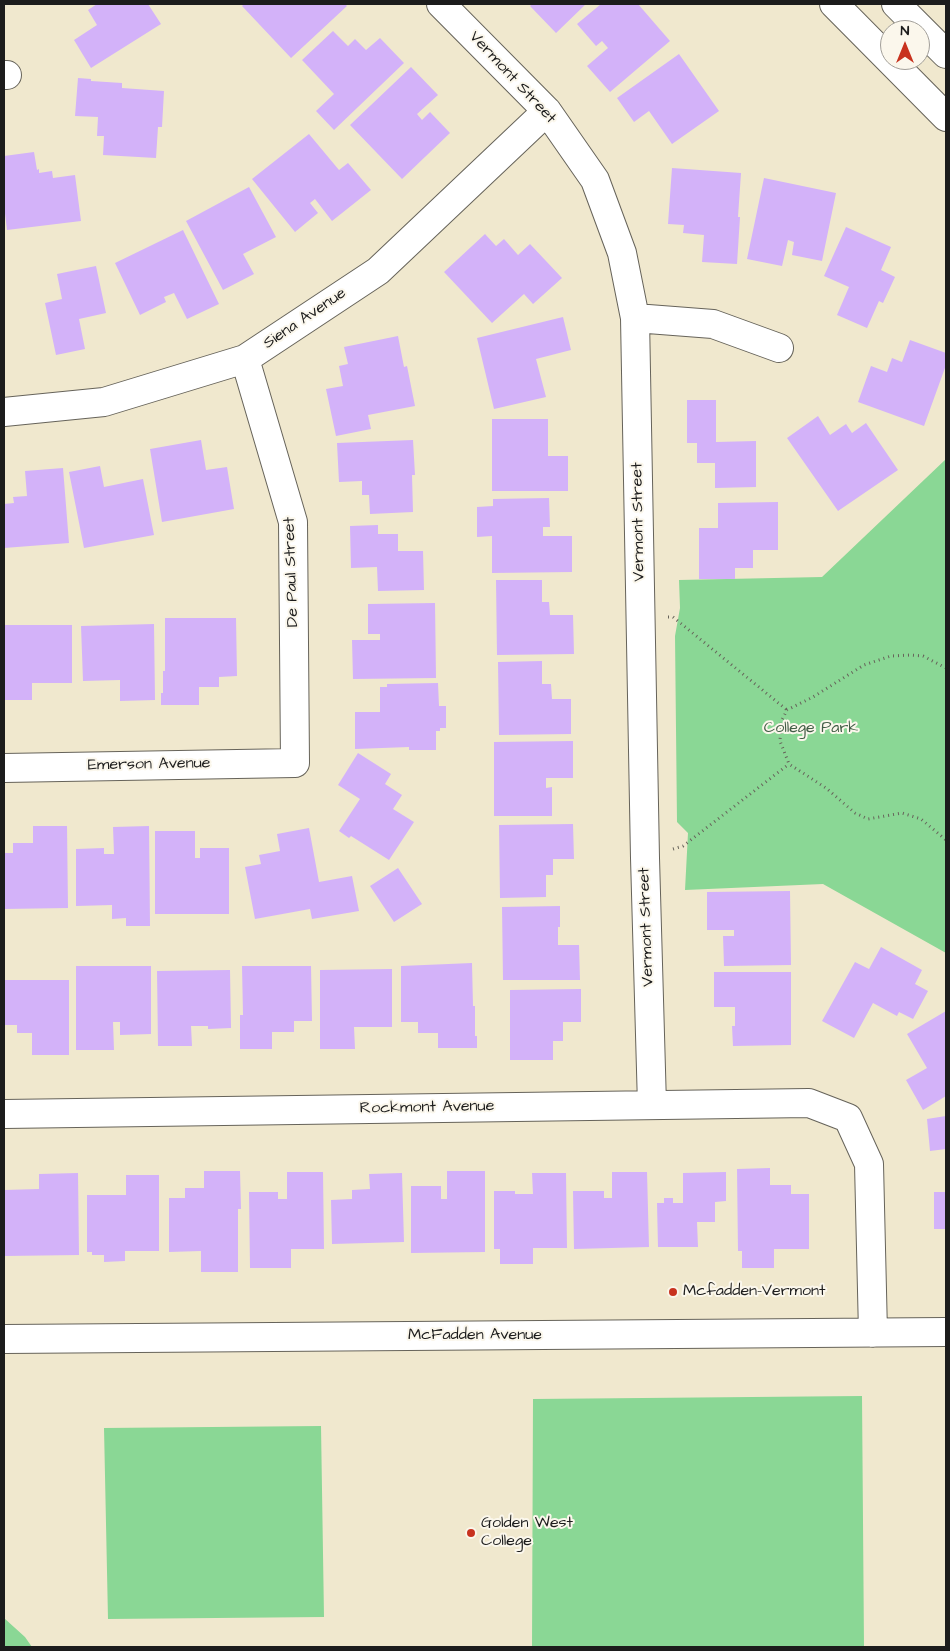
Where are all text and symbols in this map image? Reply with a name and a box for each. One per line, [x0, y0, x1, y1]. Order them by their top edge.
north arrow [880, 20, 930, 70]
text: N [901, 21, 909, 41]
street label: Vermont Street [464, 28, 560, 128]
street label: Siena Avenue [260, 284, 350, 354]
street label: Vermont Street [628, 462, 650, 582]
street label: De Paul Street [280, 517, 304, 627]
park label: College Park [764, 719, 858, 739]
street label: Emerson Avenue [87, 754, 211, 776]
street label: Vermont Street [635, 867, 659, 987]
street label: Rockmont Avenue [360, 1097, 494, 1119]
place label: Mcfadden-Vermont [683, 1282, 825, 1302]
marker: Mcfadden-Vermont [667, 1286, 679, 1298]
street label: McFadden Avenue [408, 1326, 542, 1346]
place label: Golden West College [481, 1514, 573, 1552]
marker: Golden West College [465, 1527, 477, 1539]

